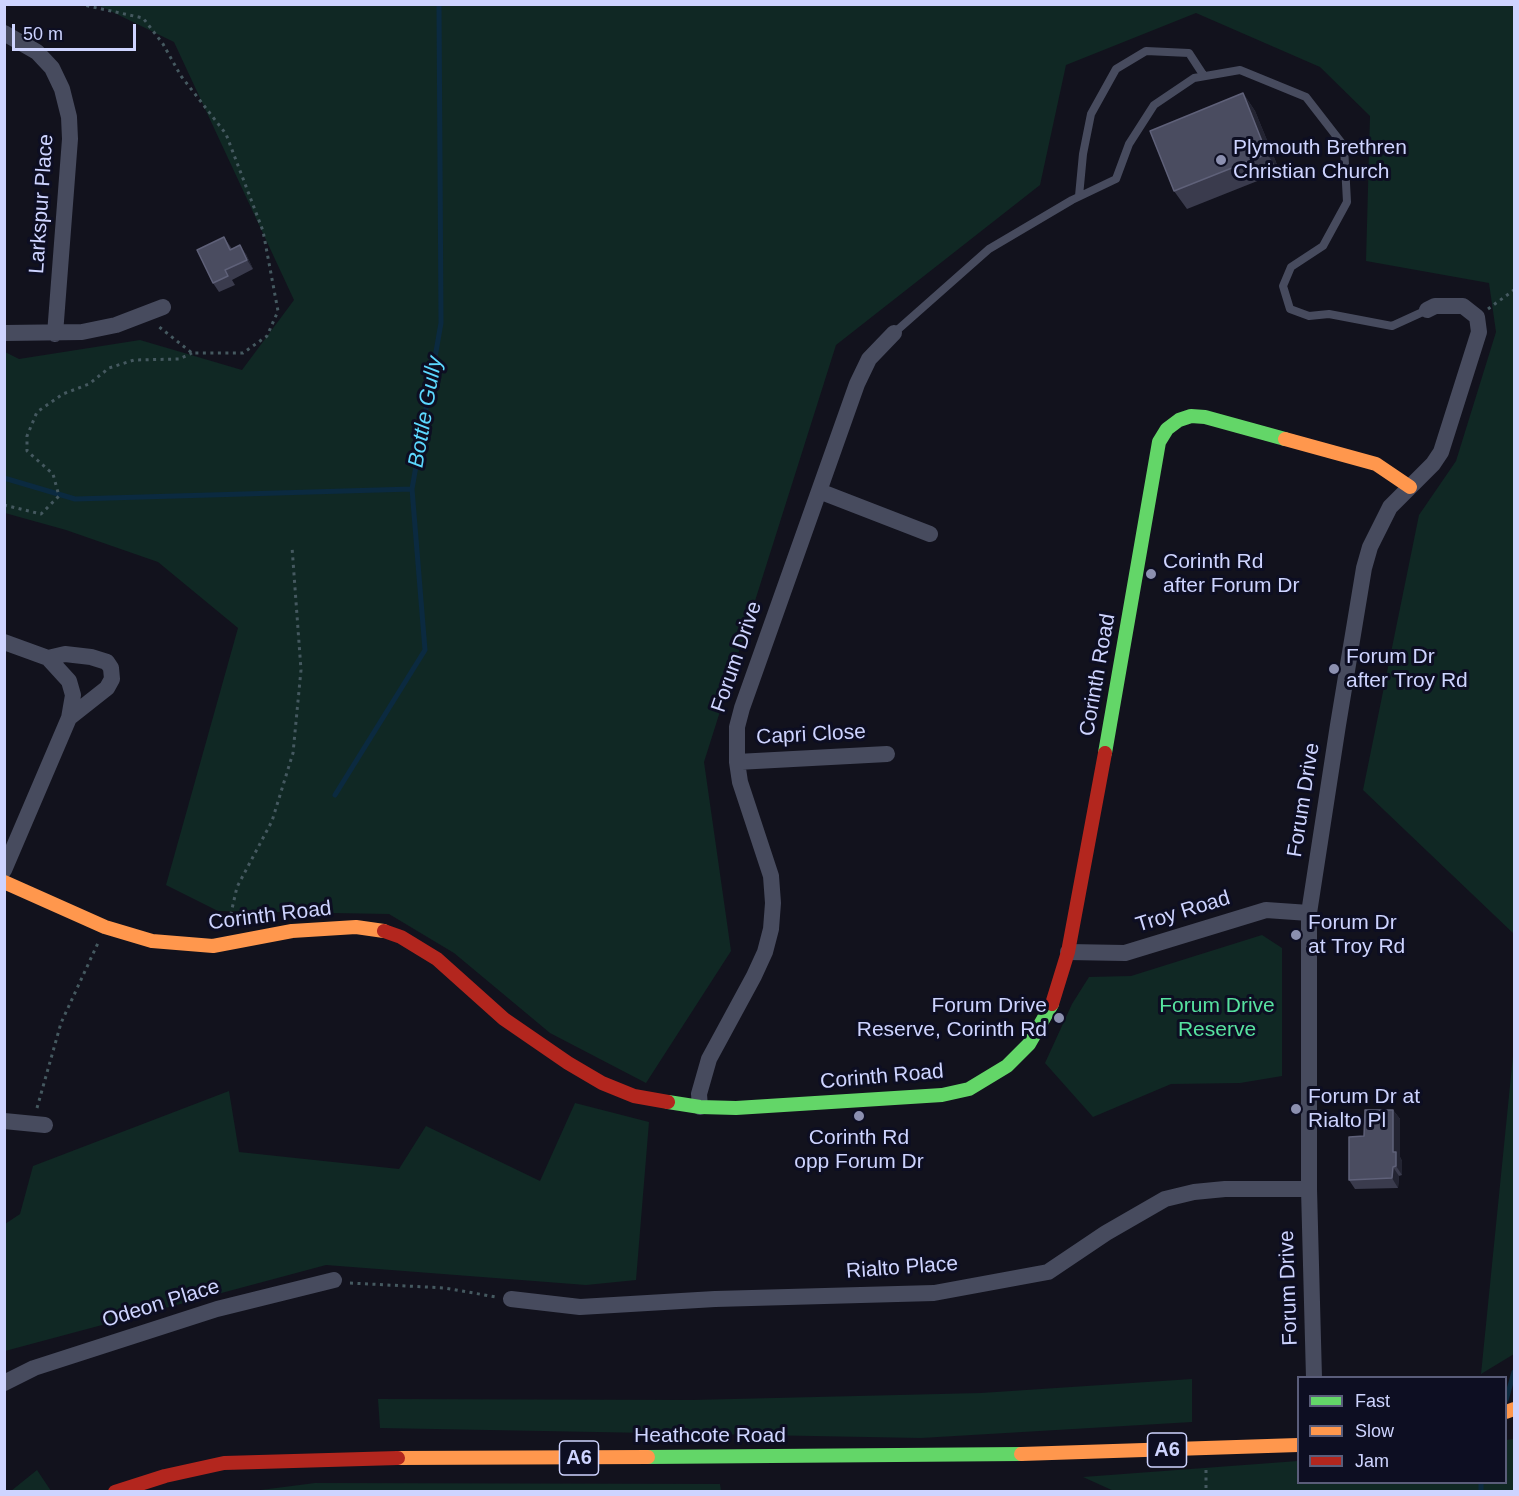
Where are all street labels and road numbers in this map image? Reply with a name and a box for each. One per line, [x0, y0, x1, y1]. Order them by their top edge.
street label: Larkspur Place [25, 133, 59, 275]
street label: Forum Drive [706, 598, 768, 716]
street label: Corinth Road [1075, 612, 1121, 738]
street label: Capri Close [756, 720, 866, 750]
street label: Forum Drive [1283, 741, 1325, 859]
street label: Troy Road [1133, 886, 1233, 938]
street label: Corinth Road [207, 896, 333, 936]
street label: Corinth Road [819, 1059, 945, 1095]
street label: Forum Drive [1274, 1230, 1304, 1346]
street label: Rialto Place [845, 1252, 959, 1284]
street label: Odeon Place [99, 1274, 223, 1334]
street label: Heathcote Road [634, 1423, 786, 1449]
road number: A6 [1148, 1433, 1186, 1467]
road number: A6 [560, 1441, 598, 1475]

